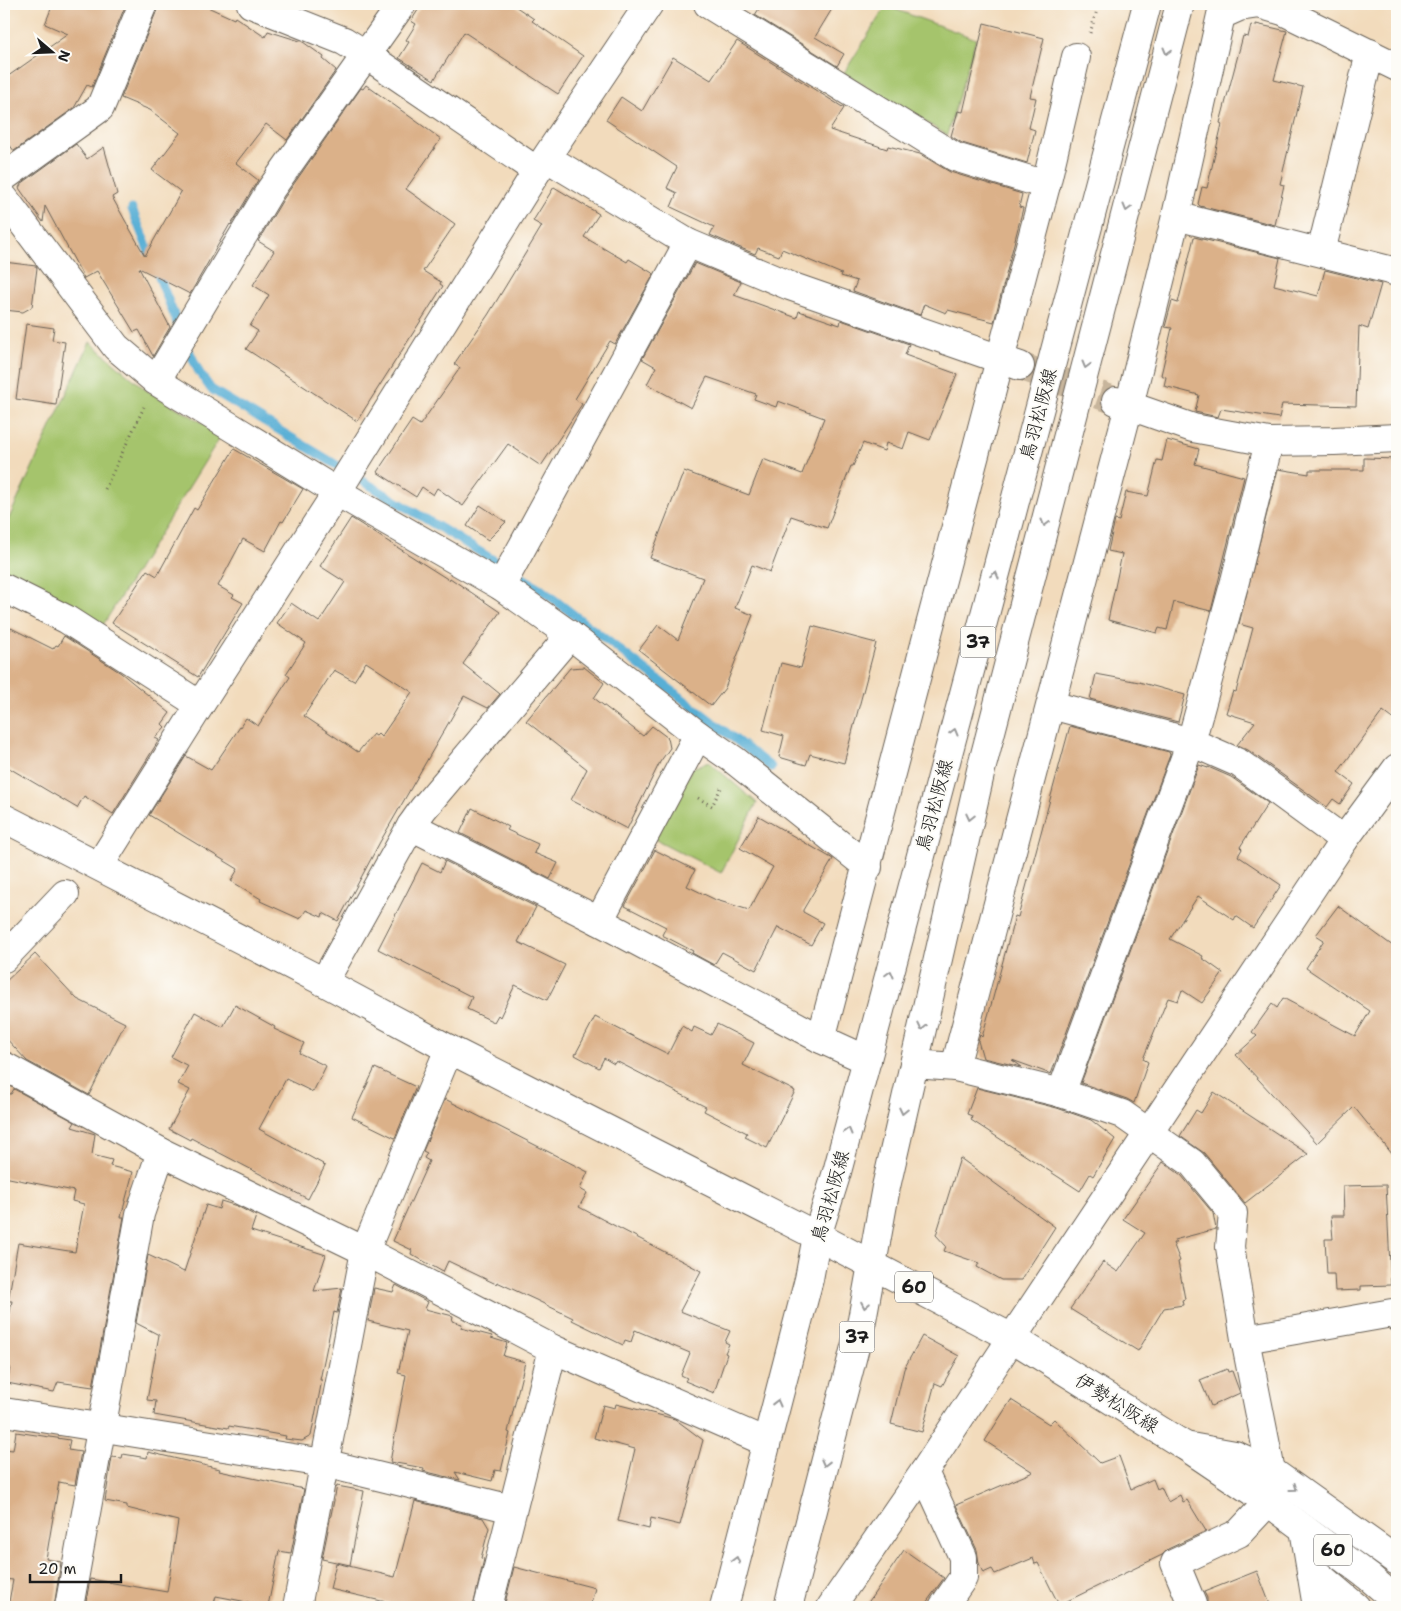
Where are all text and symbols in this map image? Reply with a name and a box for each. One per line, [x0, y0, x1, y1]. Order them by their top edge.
north arrow [28, 28, 78, 78]
one-way arrow [1163, 46, 1173, 54]
text: N [54, 48, 75, 64]
one-way arrow [1122, 204, 1132, 212]
one-way arrow [1081, 361, 1092, 370]
street label: 鳥羽松阪線 [1014, 365, 1062, 463]
one-way arrow [1040, 518, 1051, 527]
one-way arrow [990, 572, 1000, 580]
road number: 37 [960, 626, 996, 658]
one-way arrow [948, 728, 959, 737]
street label: 鳥羽松阪線 [910, 756, 958, 854]
one-way arrow [965, 813, 976, 822]
one-way arrow [884, 970, 894, 978]
one-way arrow [917, 1022, 928, 1031]
one-way arrow [898, 1107, 909, 1116]
one-way arrow [842, 1126, 853, 1135]
street label: 鳥羽松阪線 [805, 1147, 855, 1245]
road number: 60 [895, 1272, 933, 1302]
one-way arrow [860, 1301, 870, 1309]
road number: 37 [840, 1321, 874, 1352]
street label: 伊勢松阪線 [1070, 1367, 1164, 1439]
one-way arrow [771, 1399, 781, 1407]
one-way arrow [820, 1458, 831, 1467]
one-way arrow [1289, 1482, 1298, 1491]
road number: 60 [1314, 1534, 1352, 1566]
scale bar [30, 1551, 121, 1583]
one-way arrow [730, 1556, 741, 1565]
text: 20 m [38, 1559, 77, 1579]

